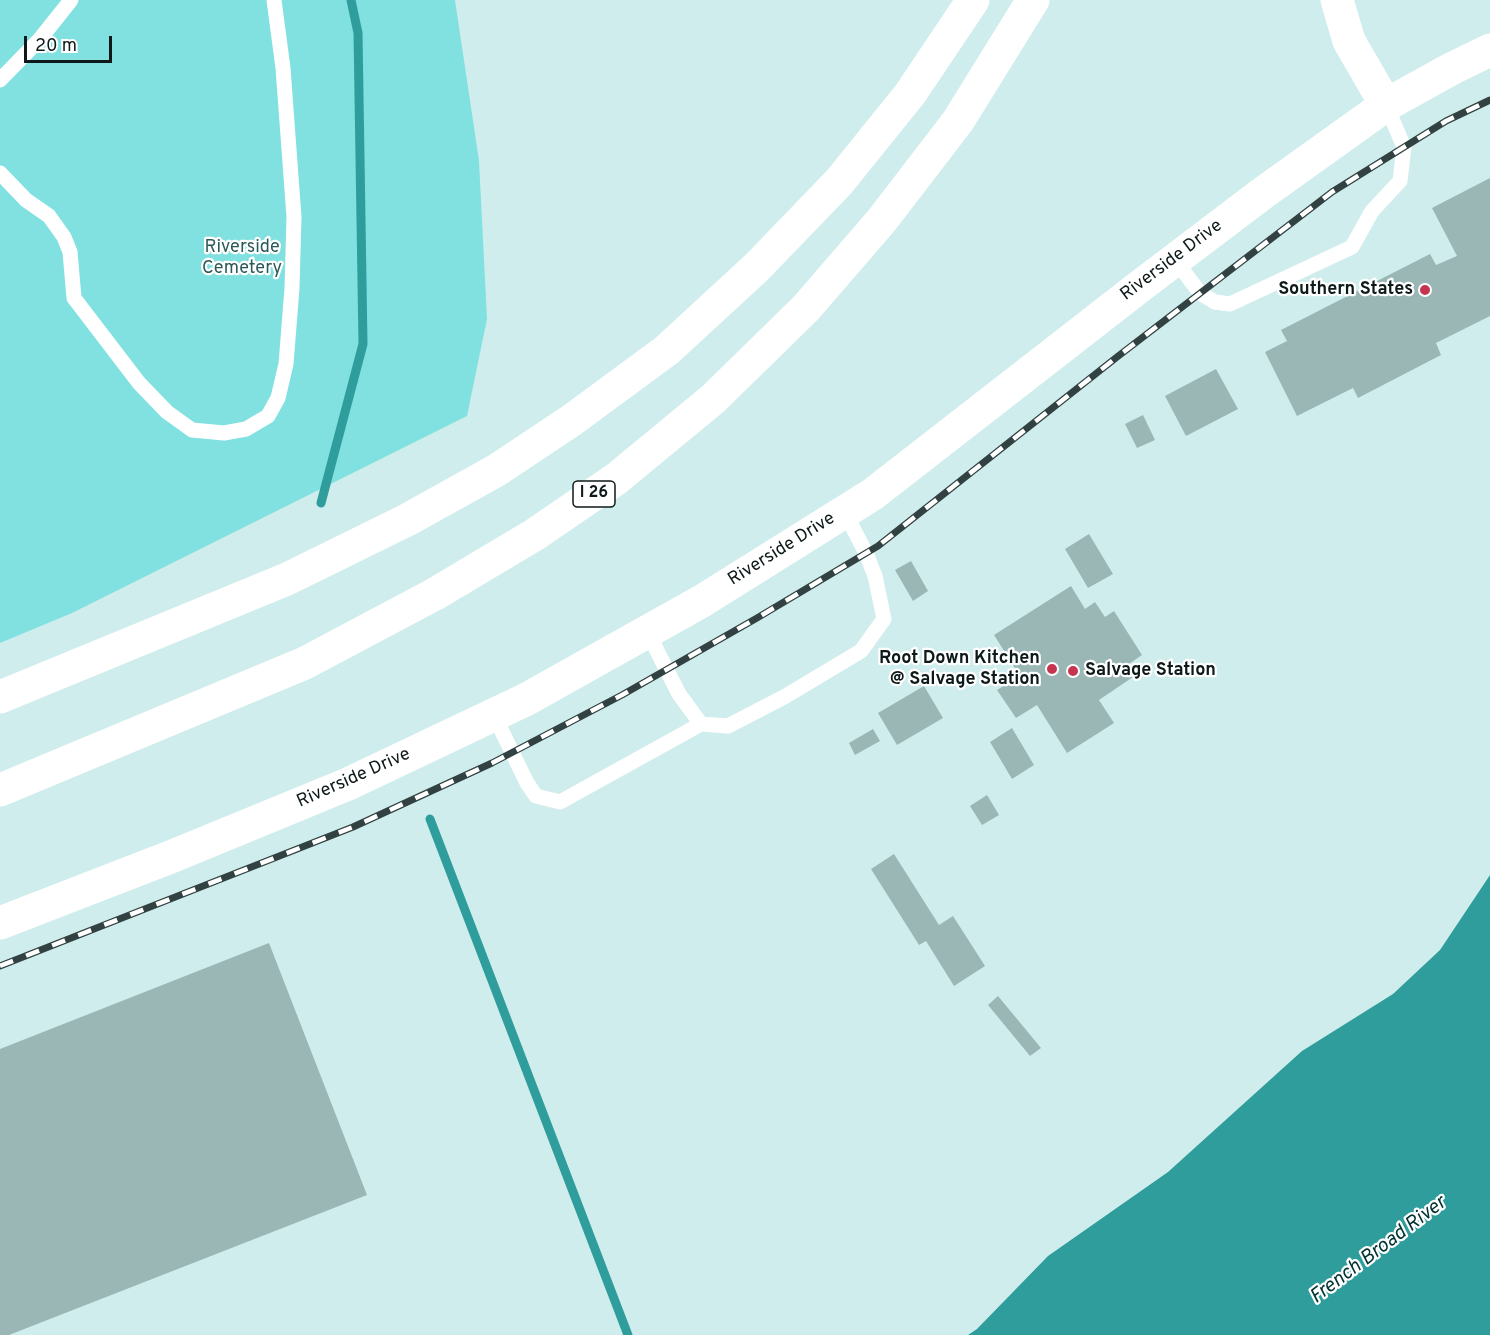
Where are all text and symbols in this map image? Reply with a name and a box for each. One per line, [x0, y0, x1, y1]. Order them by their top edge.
scale bar [27, 24, 116, 62]
text: 20 m [35, 35, 77, 58]
street label: Riverside Drive [1117, 216, 1227, 306]
park label: Riverside Cemetery [202, 237, 282, 280]
place label: Southern States [1278, 279, 1413, 301]
marker: Southern States [1418, 283, 1432, 297]
road number: I 26 [573, 481, 615, 507]
street label: Riverside Drive [725, 509, 839, 591]
place label: Root Down Kitchen @ Salvage Station [879, 648, 1040, 690]
place label: Salvage Station [1085, 660, 1216, 682]
marker: Root Down Kitchen @ Salvage Station [1045, 662, 1059, 676]
marker: Salvage Station [1066, 664, 1080, 678]
street label: Riverside Drive [294, 744, 414, 814]
water label: French Broad River [1306, 1192, 1452, 1310]

